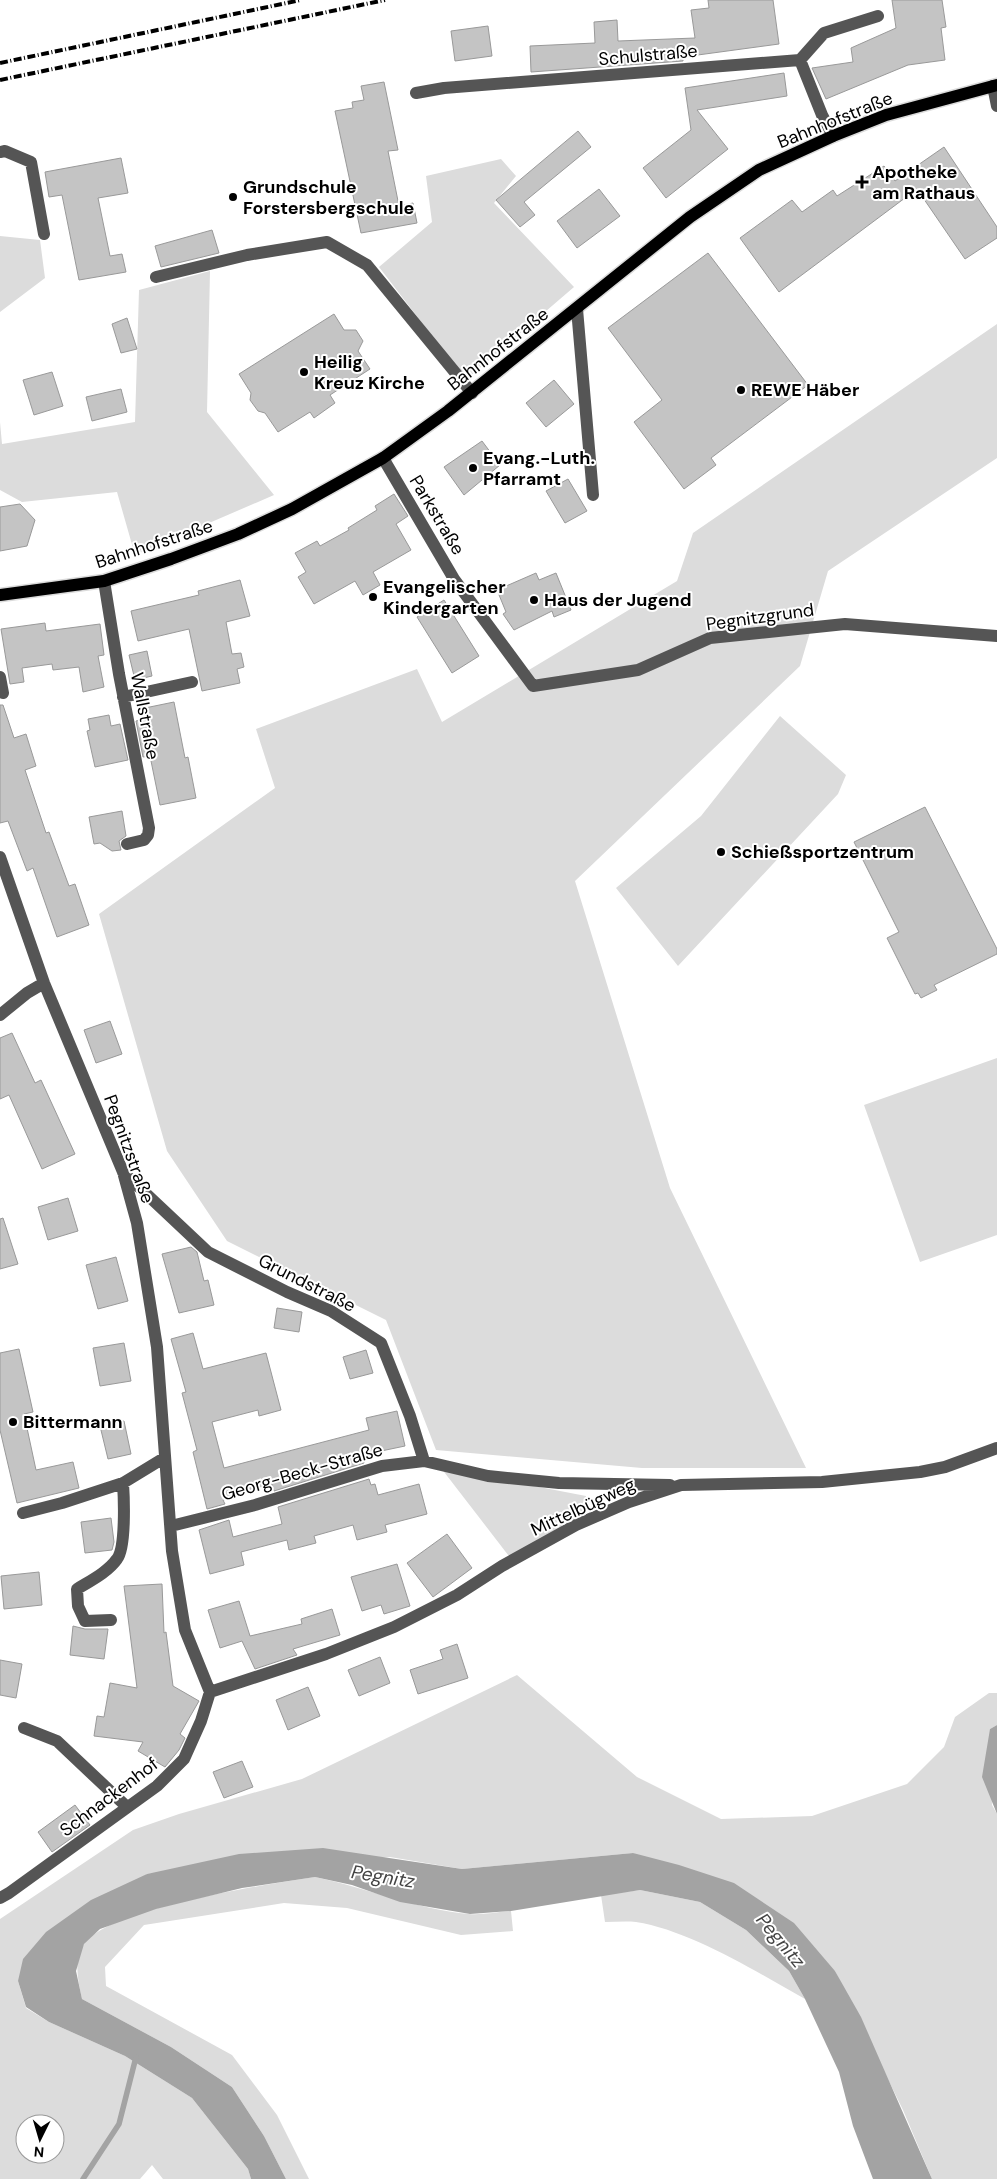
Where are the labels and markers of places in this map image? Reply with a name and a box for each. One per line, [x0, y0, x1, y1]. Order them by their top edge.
place label: Apotheke am Rathaus [872, 160, 975, 205]
place label: Grundschule Forstersbergschule [243, 175, 415, 220]
marker: Apotheke am Rathaus [856, 176, 868, 188]
marker: Grundschule Forstersbergschule [227, 191, 239, 203]
place label: Heilig Kreuz Kirche [314, 350, 425, 395]
marker: Heilig Kreuz Kirche [298, 366, 310, 378]
place label: REWE Häber [751, 378, 859, 402]
marker: REWE Häber [735, 384, 747, 396]
place label: Evang.-Luth. Pfarramt [483, 446, 595, 491]
marker: Evang.-Luth. Pfarramt [467, 462, 479, 474]
place label: Evangelischer Kindergarten [383, 575, 506, 620]
place label: Haus der Jugend [544, 588, 691, 612]
marker: Evangelischer Kindergarten [367, 591, 379, 603]
marker: Haus der Jugend [528, 594, 540, 606]
place label: Schießsportzentrum [731, 840, 914, 864]
marker: Schießsportzentrum [715, 846, 727, 858]
place label: Bittermann [23, 1410, 123, 1434]
marker: Bittermann [7, 1416, 19, 1428]

